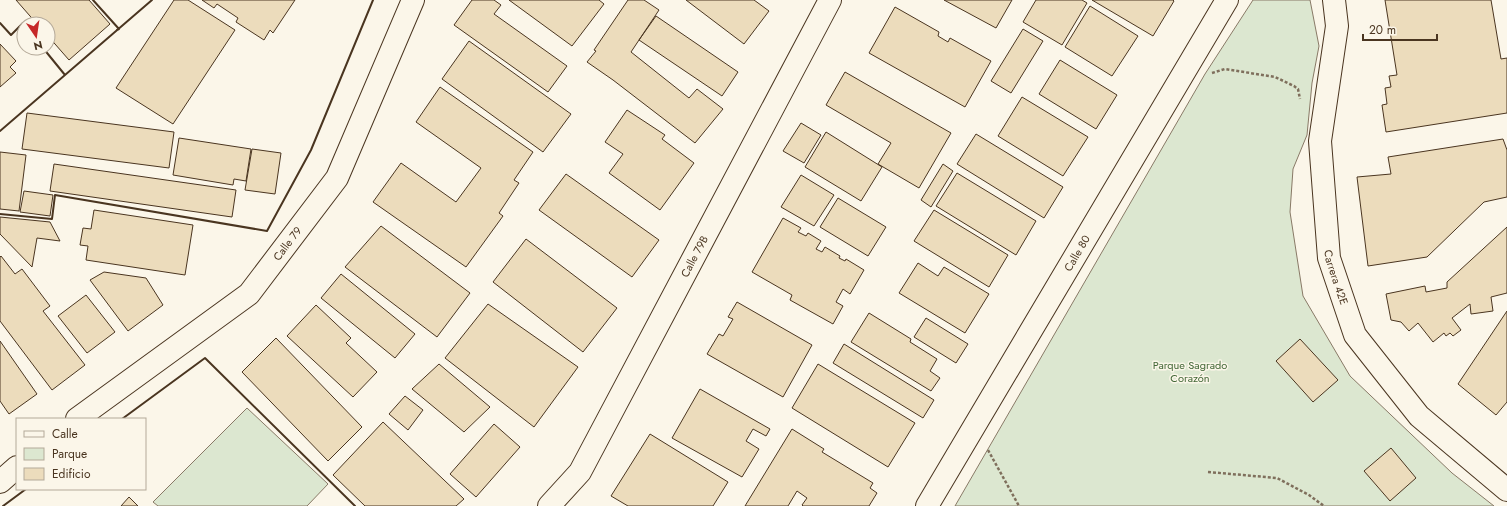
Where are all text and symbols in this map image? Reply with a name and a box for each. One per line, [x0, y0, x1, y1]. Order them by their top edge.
north arrow [16, 16, 56, 56]
scale bar [1363, 16, 1437, 42]
text: 20 m [1369, 21, 1396, 39]
text: N [32, 37, 44, 55]
street label: Calle 79 [269, 223, 305, 264]
street label: Calle 80 [1060, 232, 1094, 274]
street label: Calle 79B [677, 233, 712, 280]
street label: Carrera 42E [1320, 249, 1352, 307]
park label: Parque Sagrado Corazón [1153, 357, 1227, 386]
legend [16, 418, 146, 490]
text: Calle [52, 425, 78, 443]
text: Parque [52, 445, 87, 463]
text: Edificio [52, 465, 91, 483]

